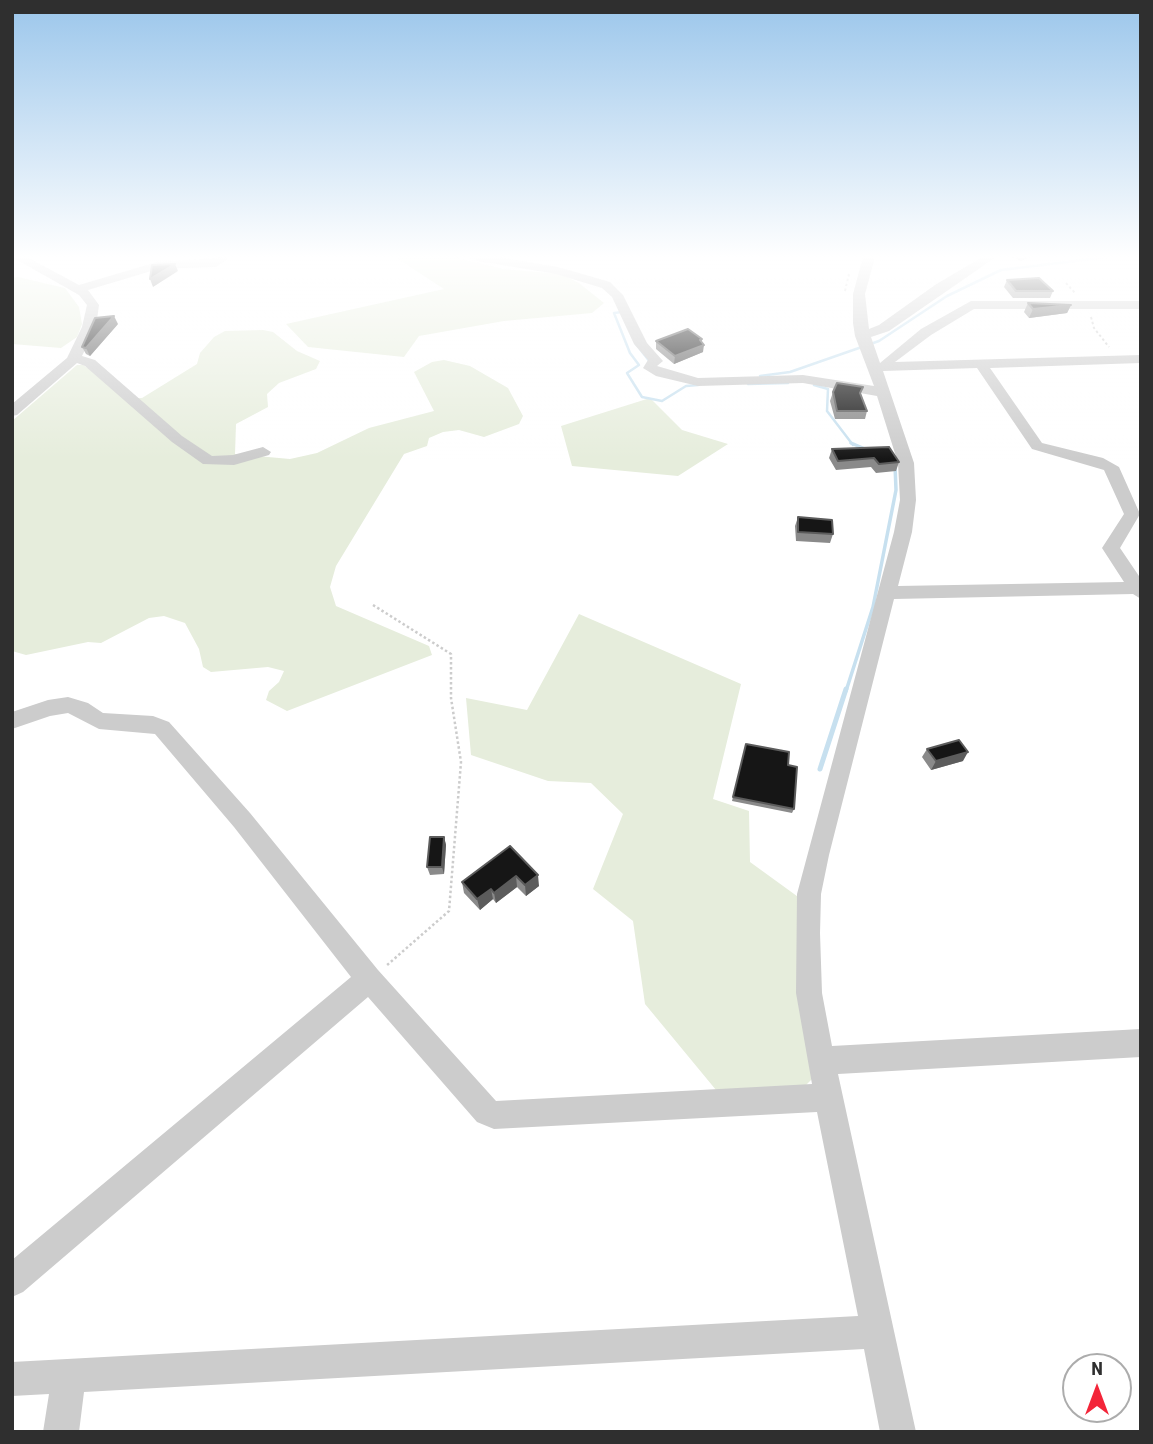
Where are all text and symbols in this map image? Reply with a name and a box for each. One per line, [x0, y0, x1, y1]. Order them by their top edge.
north arrow [1062, 1353, 1132, 1423]
text: N [1091, 1357, 1103, 1380]

